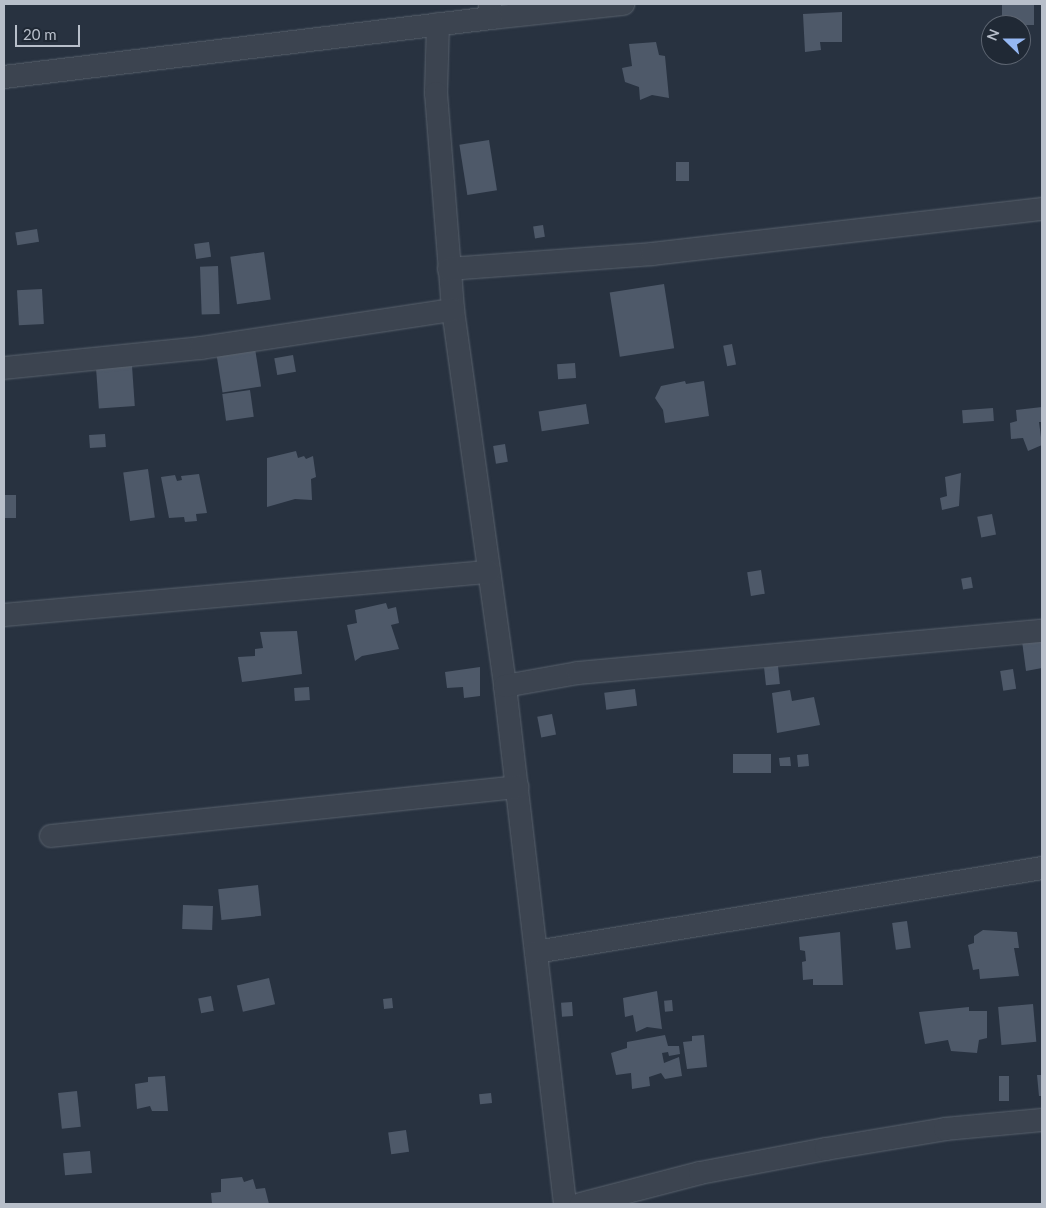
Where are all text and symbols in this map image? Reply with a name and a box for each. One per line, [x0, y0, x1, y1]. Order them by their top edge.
scale bar [18, 15, 82, 47]
north arrow [981, 15, 1031, 65]
text: 20 m [23, 25, 57, 43]
text: N [983, 26, 1002, 43]

